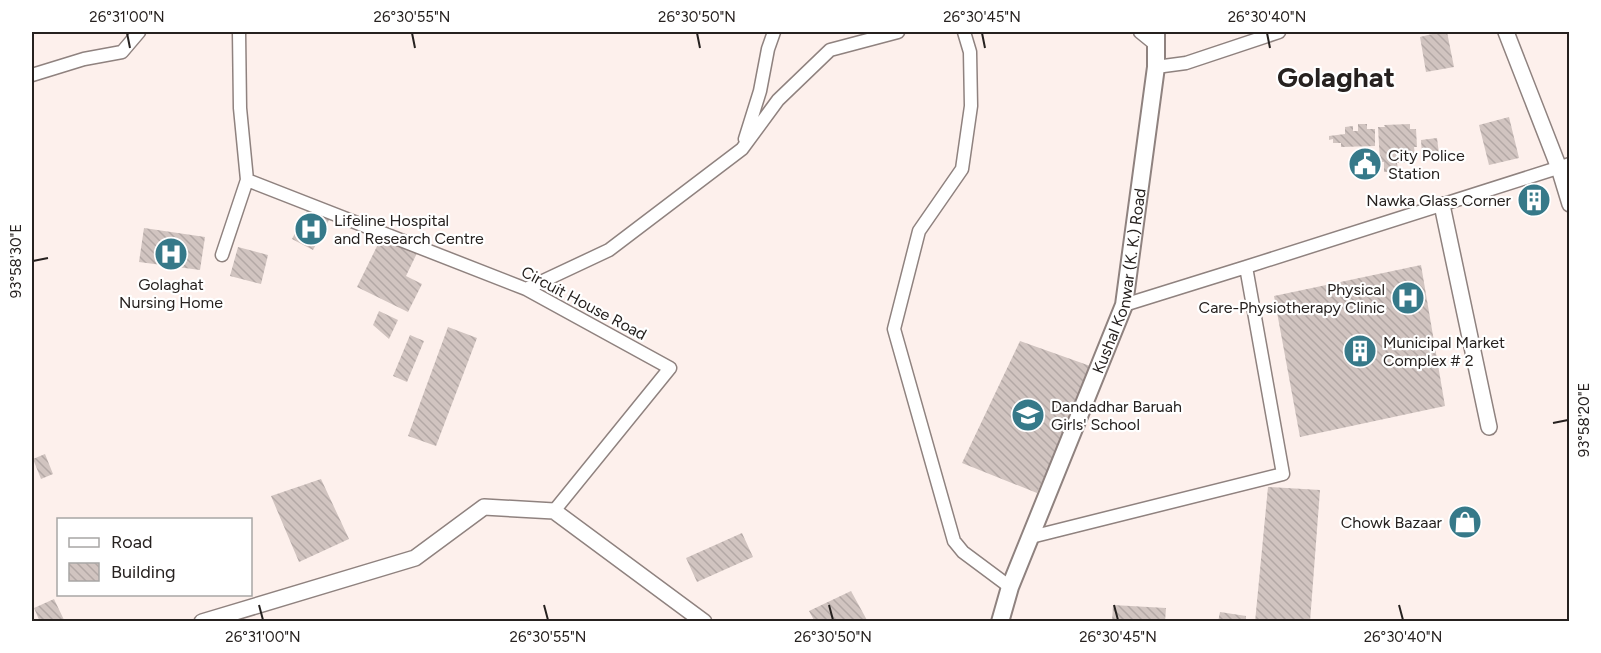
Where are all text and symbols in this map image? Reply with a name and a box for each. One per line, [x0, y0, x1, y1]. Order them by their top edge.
text: 26°31'00"N [89, 8, 165, 26]
text: 26°30'55"N [374, 8, 450, 26]
text: 26°30'50"N [658, 8, 736, 26]
text: 26°30'45"N [943, 8, 1021, 26]
text: 26°30'40"N [1228, 8, 1306, 26]
district label: Golaghat [1277, 60, 1395, 94]
public building icon: City Police Station [1347, 146, 1383, 182]
place label: City Police Station [1388, 146, 1465, 183]
building icon: Nawka Glass Corner [1516, 182, 1552, 218]
street label: Kushal Konwar (K. K.) Road [1088, 187, 1149, 376]
place label: Nawka Glass Corner [1366, 191, 1512, 210]
hospital icon: Lifeline Hospital and Research Centre [293, 211, 329, 247]
place label: Lifeline Hospital and Research Centre [334, 211, 484, 248]
text: 93°58'30"E [7, 224, 25, 298]
hospital icon: Golaghat Nursing Home [153, 236, 189, 272]
street label: Circuit House Road [518, 262, 650, 344]
place label: Golaghat Nursing Home [119, 275, 223, 312]
place label: Physical Care-Physiotherapy Clinic [1199, 280, 1385, 317]
hospital icon: Physical Care-Physiotherapy Clinic [1390, 280, 1426, 316]
building icon: Municipal Market Complex # 2 [1342, 333, 1378, 369]
place label: Municipal Market Complex # 2 [1383, 333, 1505, 370]
text: 93°58'20"E [1575, 383, 1593, 457]
school or university icon: Dandadhar Baruah Girls' School [1010, 397, 1046, 433]
place label: Dandadhar Baruah Girls' School [1051, 397, 1182, 434]
shop icon: Chowk Bazaar [1447, 504, 1483, 540]
place label: Chowk Bazaar [1341, 513, 1443, 532]
legend [57, 518, 252, 596]
text: Road [111, 531, 152, 553]
text: Building [111, 561, 176, 583]
text: 26°31'00"N [225, 628, 301, 646]
text: 26°30'55"N [510, 628, 586, 646]
text: 26°30'50"N [794, 628, 872, 646]
text: 26°30'45"N [1079, 628, 1157, 646]
text: 26°30'40"N [1364, 628, 1442, 646]

